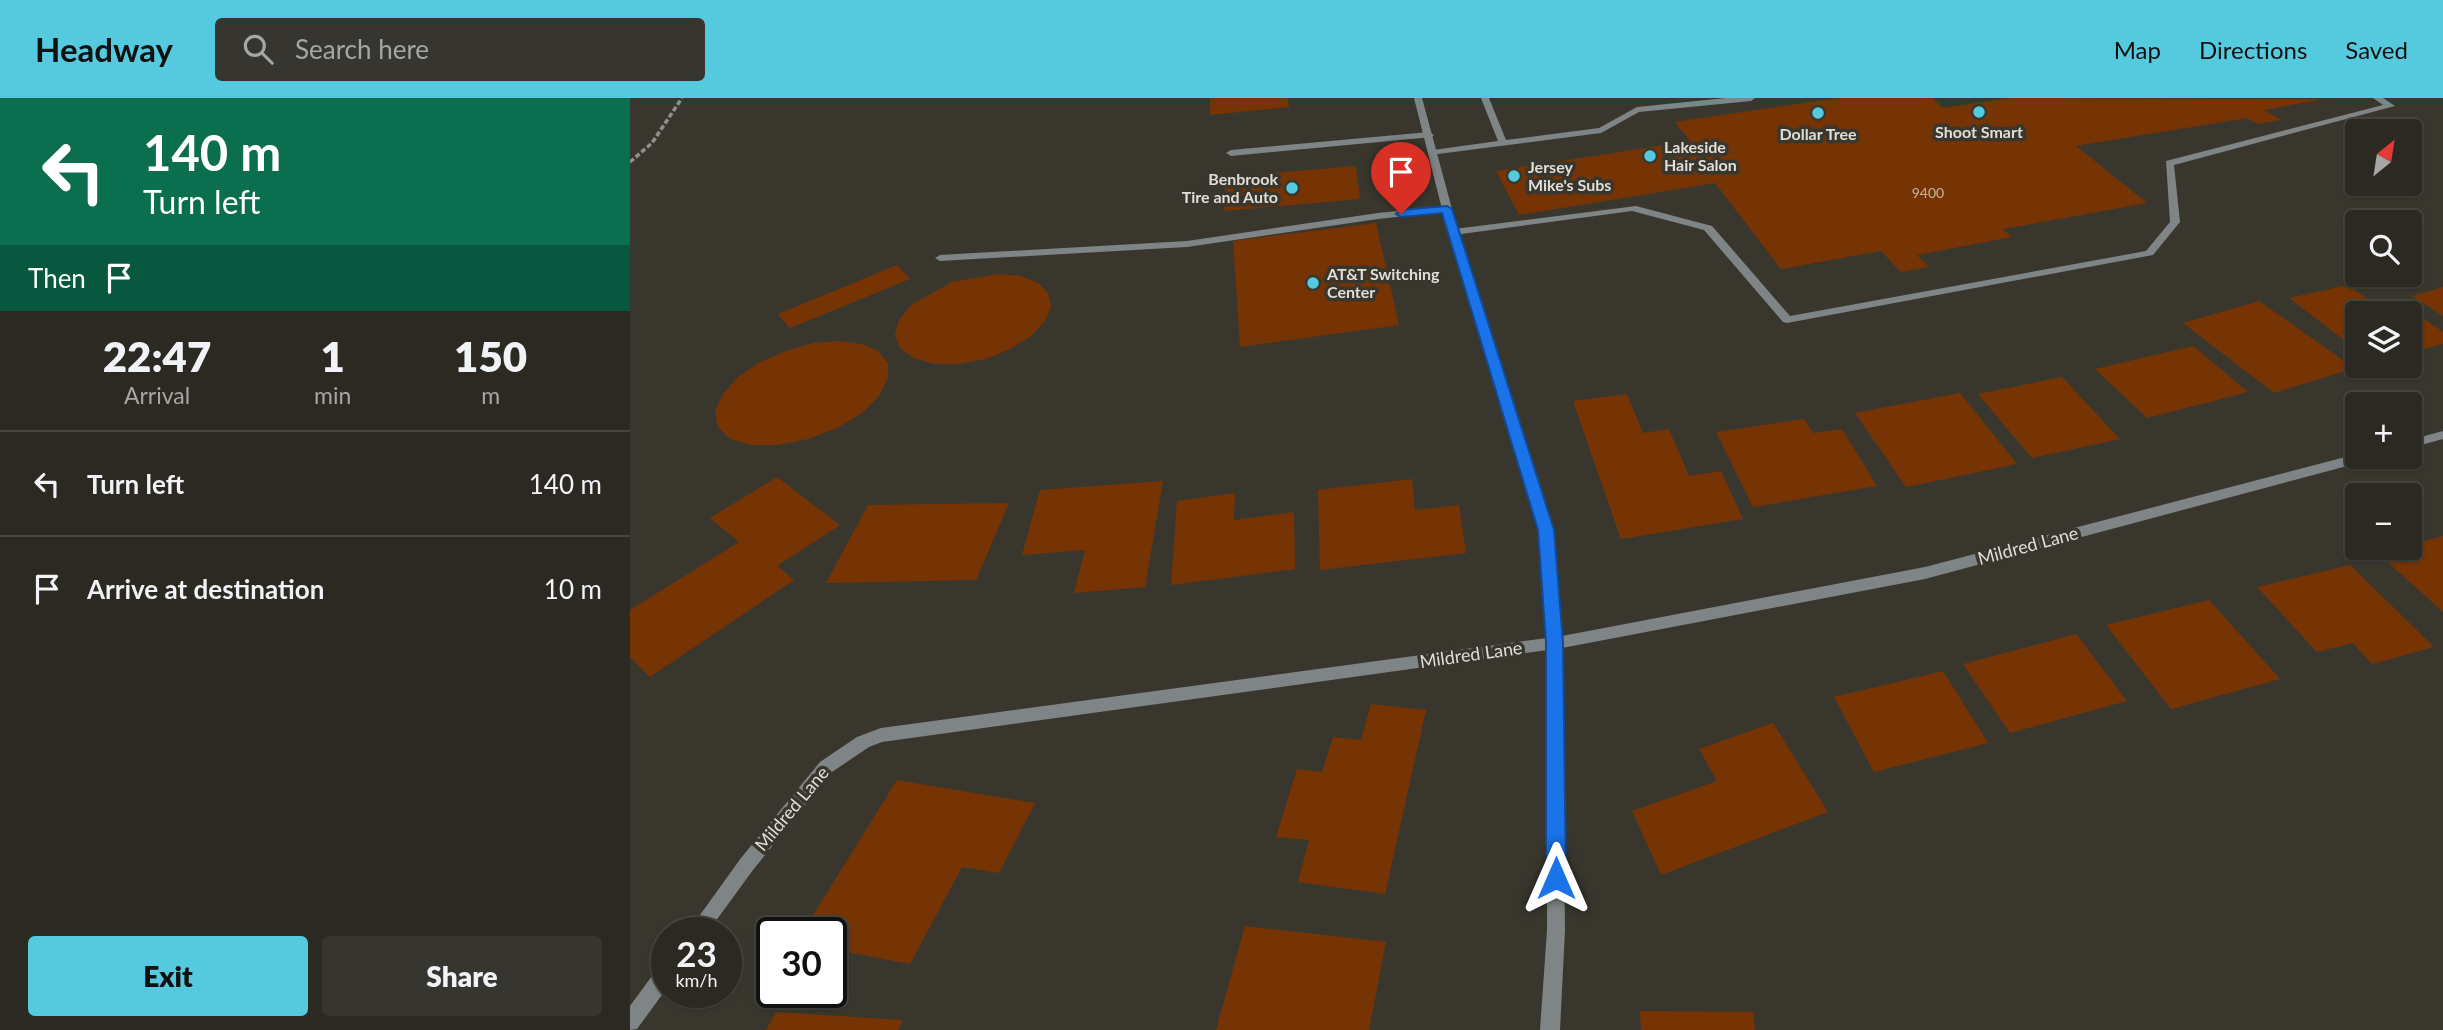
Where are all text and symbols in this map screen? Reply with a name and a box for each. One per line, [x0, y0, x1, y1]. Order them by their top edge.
search box [215, 18, 705, 81]
text: Headway [35, 29, 173, 69]
icon: search [239, 30, 277, 68]
text: Search here [295, 33, 429, 65]
text: Map [2114, 35, 2161, 64]
text: Directions [2199, 35, 2307, 64]
text: Saved [2345, 35, 2408, 64]
marker: Shoot Smart [1971, 104, 1987, 120]
marker: Dollar Tree [1810, 105, 1826, 121]
north arrow [2345, 119, 2422, 196]
map controls [2345, 119, 2422, 560]
place label: Shoot Smart [1935, 122, 2023, 141]
text: 140 m [143, 123, 281, 181]
place label: Dollar Tree [1779, 124, 1857, 143]
icon: left [28, 126, 119, 217]
place label: Lakeside Hair Salon [1664, 137, 1737, 174]
pin [1371, 142, 1431, 214]
marker: Lakeside Hair Salon [1642, 148, 1658, 164]
icon: arrive [1382, 153, 1420, 191]
place label: Jersey Mike's Subs [1528, 157, 1611, 194]
marker: Jersey Mike's Subs [1506, 168, 1522, 184]
place label: Benbrook Tire and Auto [1182, 169, 1278, 206]
marker: Benbrook Tire and Auto [1284, 180, 1300, 196]
text: Turn left [143, 182, 260, 221]
house number: 9400 [1912, 184, 1944, 201]
button: search [2345, 210, 2422, 287]
icon: arrive [100, 259, 138, 297]
text: Then [28, 262, 86, 294]
place label: AT&T Switching Center [1326, 264, 1440, 301]
marker: AT&T Switching Center [1305, 275, 1321, 291]
button: layers [2345, 301, 2422, 378]
text: 22:47 [103, 331, 211, 381]
text: 1 [321, 331, 345, 381]
text: 150 [454, 331, 527, 381]
text: Arrival [124, 381, 190, 409]
text: min [314, 381, 351, 409]
text: m [481, 381, 500, 409]
button: + [2345, 392, 2422, 469]
icon: left [28, 465, 66, 503]
text: Turn left [87, 468, 184, 500]
text: 140 m [529, 468, 602, 500]
button: − [2345, 483, 2422, 560]
street label: Mildred Lane [1975, 521, 2080, 569]
icon: arrive [28, 570, 66, 608]
text: Arrive at destination [87, 573, 324, 605]
text: 10 m [544, 573, 602, 605]
street label: Mildred Lane [1418, 636, 1524, 672]
street label: Mildred Lane [750, 762, 833, 855]
position arrow [1519, 841, 1593, 915]
speed limit sign: 30 [756, 917, 847, 1008]
text: 23 [676, 932, 717, 974]
button: Exit [28, 936, 308, 1016]
button: Share [322, 936, 602, 1016]
text: km/h [675, 969, 718, 991]

